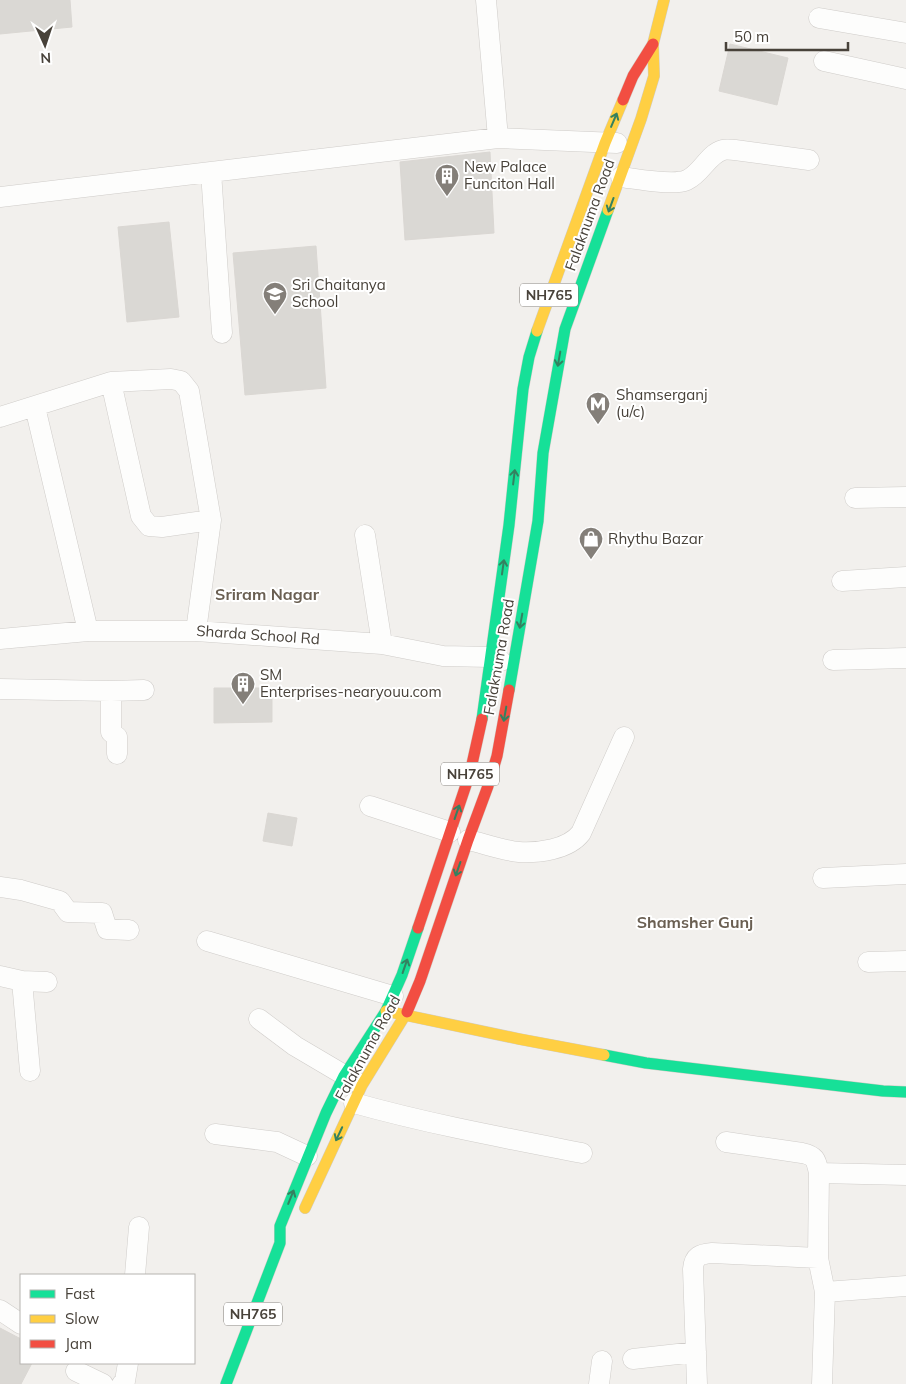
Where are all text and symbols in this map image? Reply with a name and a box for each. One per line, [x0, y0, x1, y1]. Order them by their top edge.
north arrow [20, 20, 70, 70]
scale bar [726, 20, 848, 52]
text: 50 m [734, 27, 769, 46]
text: N [40, 49, 51, 67]
one-way arrow [610, 113, 620, 128]
street label: Falaknuma Road [560, 156, 619, 273]
place label: New Palace Funciton Hall [464, 157, 555, 193]
building icon: New Palace Funciton Hall [434, 163, 460, 197]
one-way arrow [606, 197, 615, 212]
place label: Sri Chaitanya School [292, 275, 386, 311]
school or university icon: Sri Chaitanya School [262, 281, 288, 315]
road number: NH765 [520, 284, 578, 306]
one-way arrow [554, 350, 564, 366]
place label: Shamserganj (u/c) [616, 385, 708, 421]
metro station icon: Shamserganj (u/c) [585, 391, 611, 425]
one-way arrow [509, 469, 519, 485]
shop icon: Rhythu Bazar [578, 526, 604, 560]
place label: Rhythu Bazar [608, 529, 704, 548]
one-way arrow [499, 559, 509, 575]
district label: Sriram Nagar [215, 584, 320, 604]
street label: Falaknuma Road [479, 597, 518, 717]
one-way arrow [515, 612, 525, 628]
street label: Sharda School Rd [196, 621, 320, 648]
place label: SM Enterprises-nearyouu.com [260, 665, 442, 701]
building icon: SM Enterprises-nearyouu.com [230, 671, 256, 705]
one-way arrow [500, 705, 510, 721]
road number: NH765 [441, 762, 499, 786]
one-way arrow [453, 805, 462, 820]
one-way arrow [453, 861, 463, 877]
district label: Shamsher Gunj [637, 912, 753, 932]
one-way arrow [400, 958, 410, 974]
street label: Falaknuma Road [331, 992, 404, 1104]
one-way arrow [334, 1126, 344, 1141]
one-way arrow [288, 1189, 297, 1204]
legend [20, 1274, 195, 1364]
text: Fast [65, 1284, 95, 1303]
road number: NH765 [224, 1302, 282, 1326]
text: Slow [65, 1309, 99, 1328]
text: Jam [65, 1334, 92, 1353]

